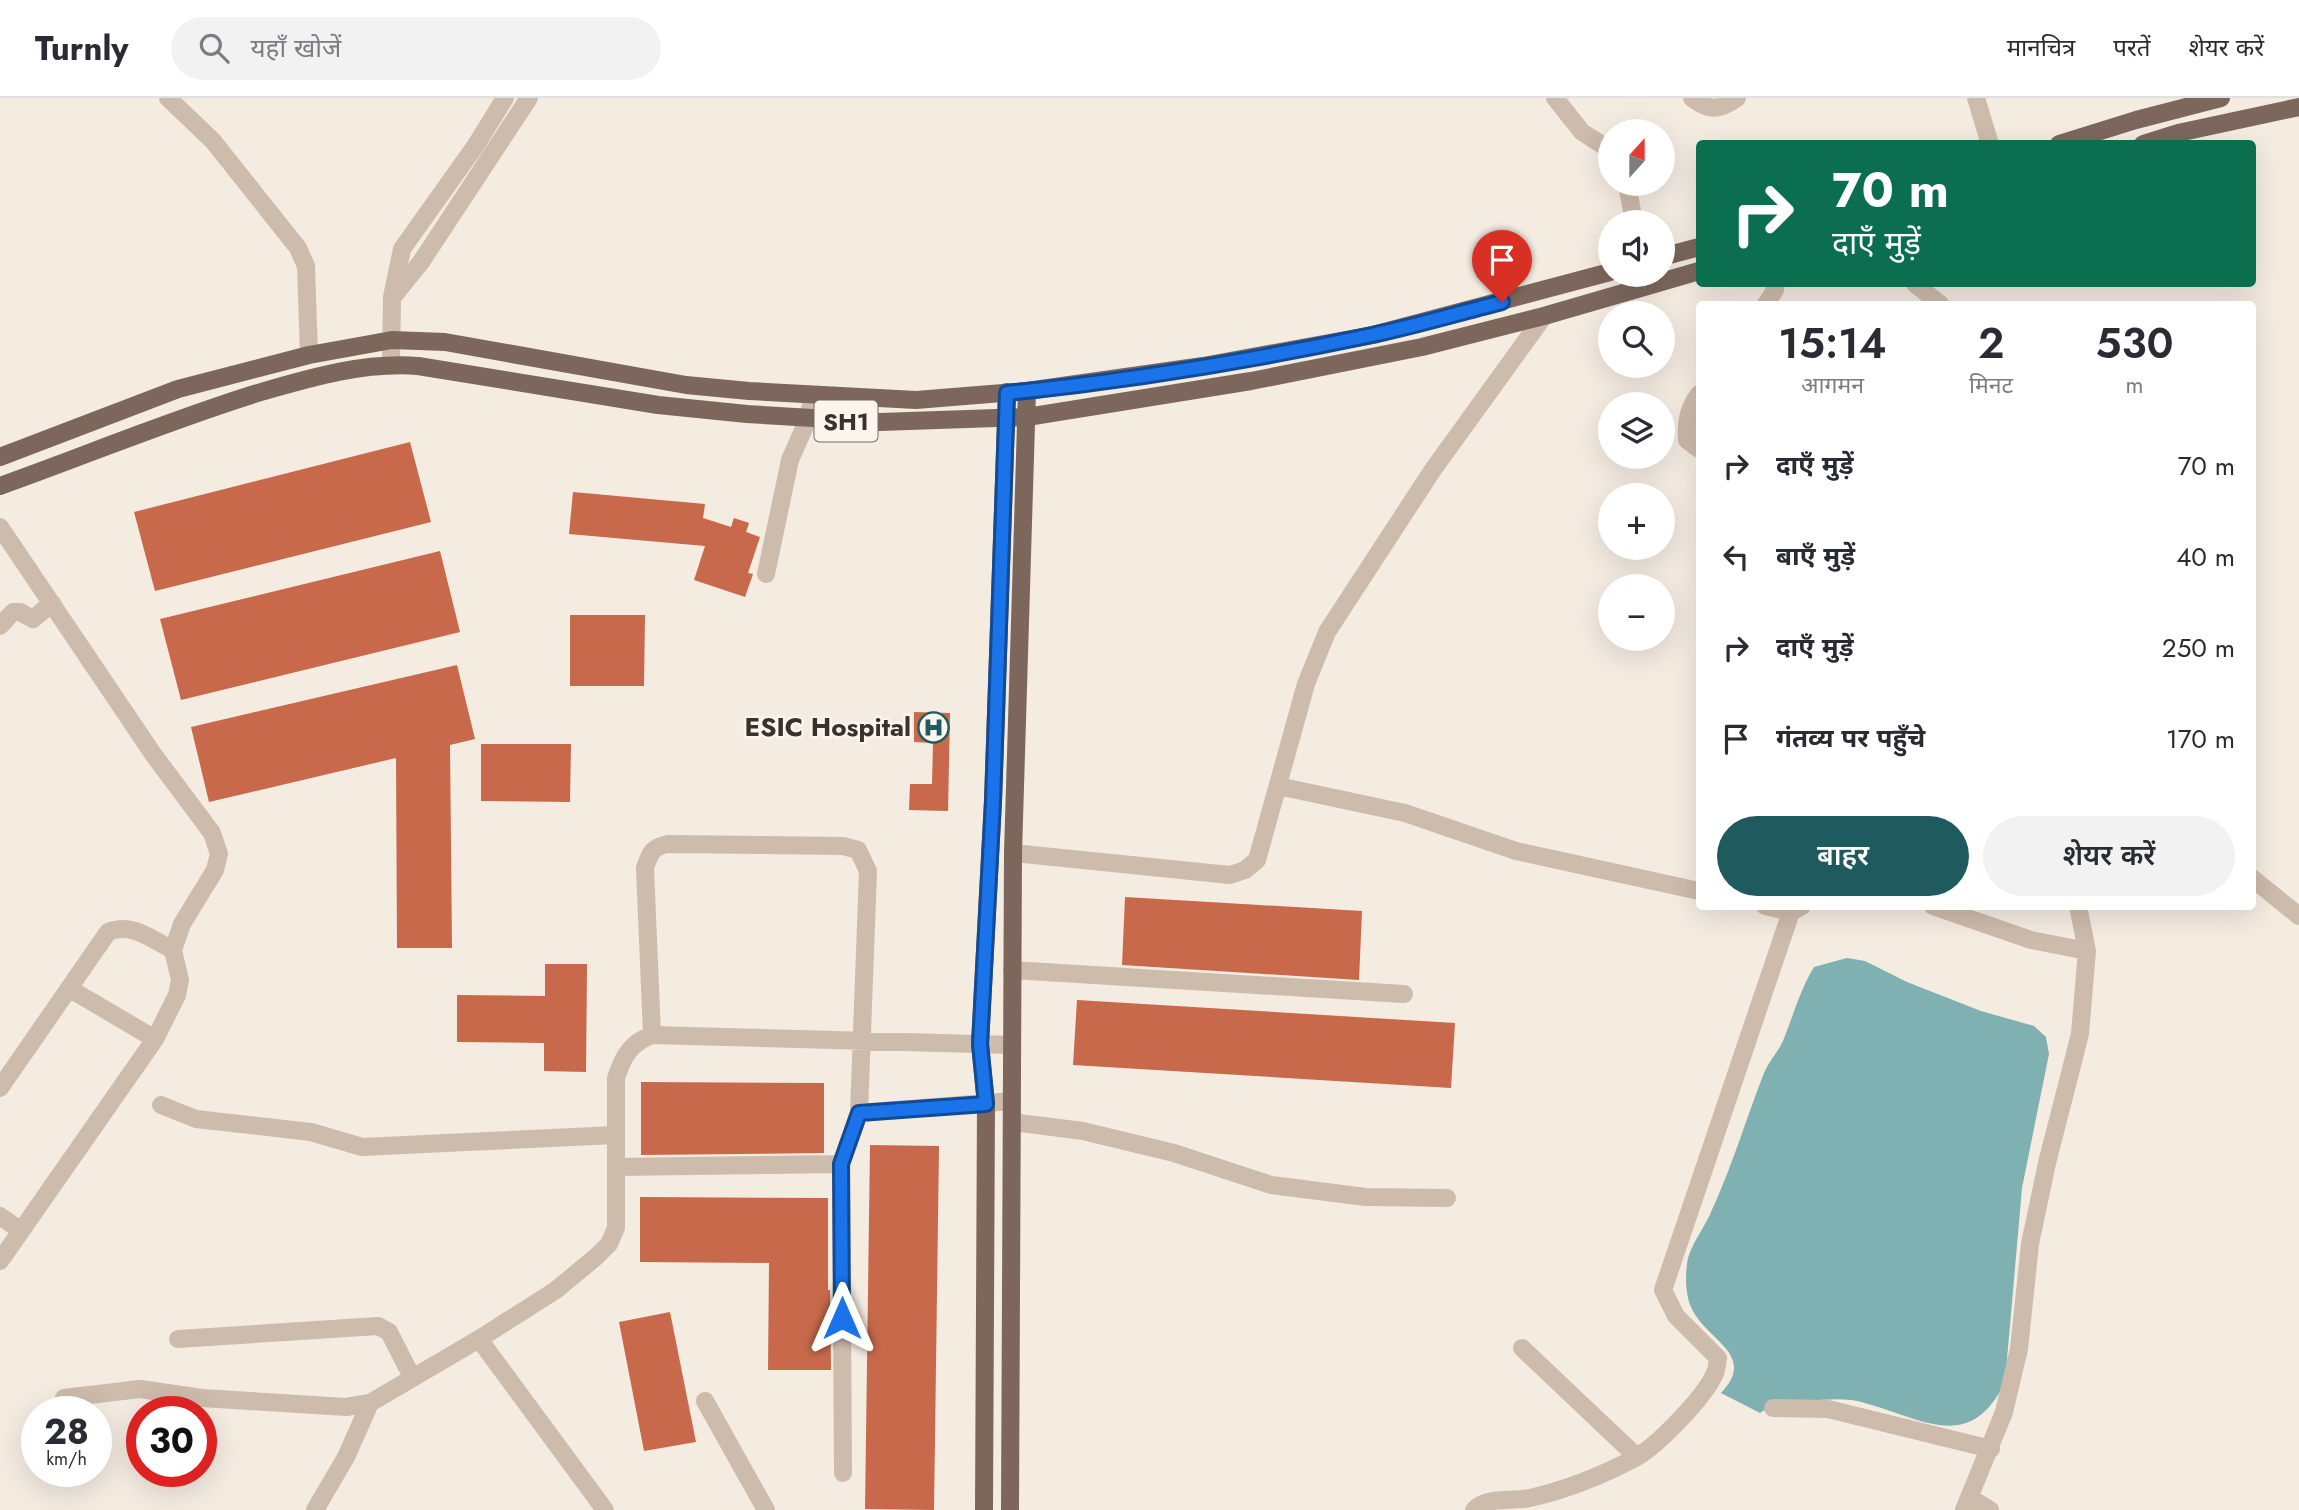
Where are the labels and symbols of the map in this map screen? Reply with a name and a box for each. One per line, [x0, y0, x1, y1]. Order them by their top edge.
north arrow [1598, 119, 1675, 196]
pin [1472, 230, 1532, 302]
road number: SH1 [814, 400, 878, 442]
place label: ESIC Hospital [745, 708, 911, 746]
hospital icon: ESIC Hospital [917, 710, 951, 744]
position arrow [805, 1281, 879, 1355]
speed limit sign: 30 [126, 1396, 217, 1487]

